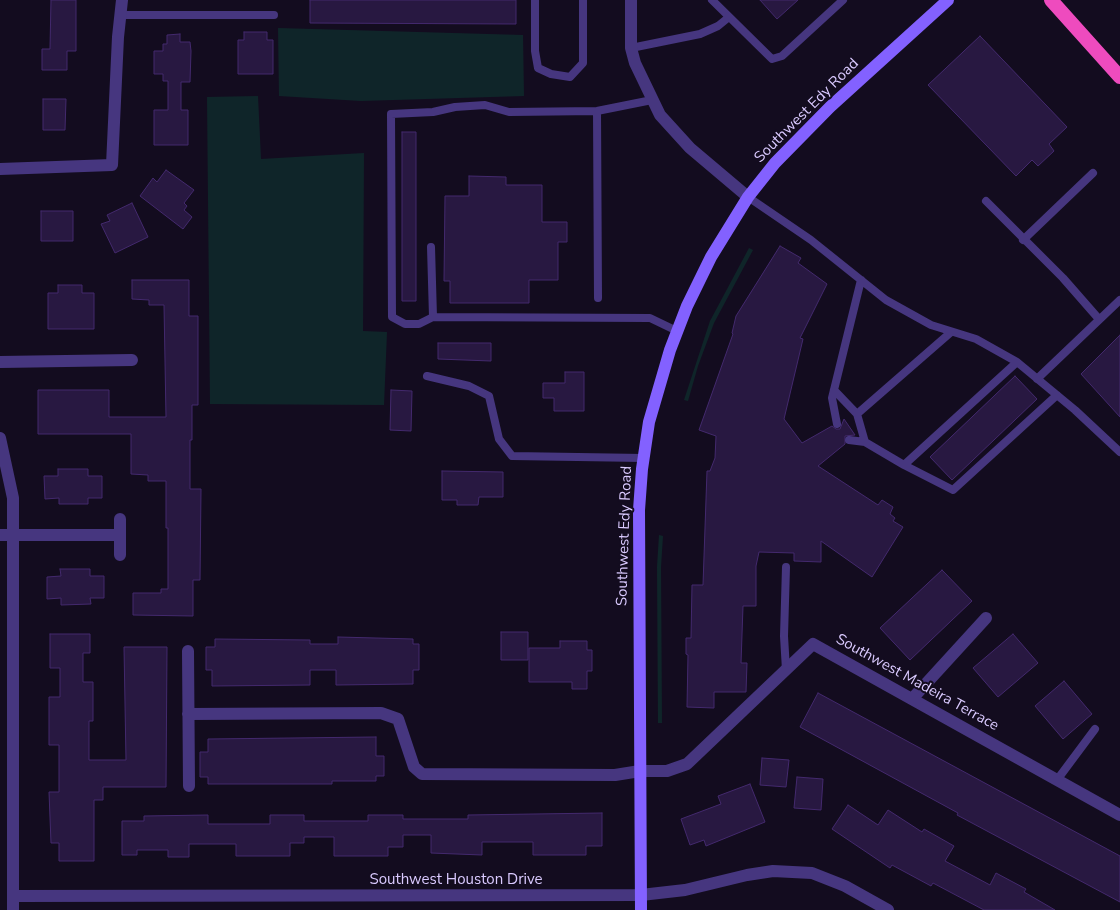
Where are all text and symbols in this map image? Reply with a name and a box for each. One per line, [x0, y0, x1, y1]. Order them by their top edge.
street label: Southwest Edy Road [751, 55, 863, 167]
street label: Southwest Edy Road [614, 466, 636, 606]
street label: Southwest Madeira Terrace [832, 631, 1002, 735]
street label: Southwest Houston Drive [369, 871, 543, 889]

